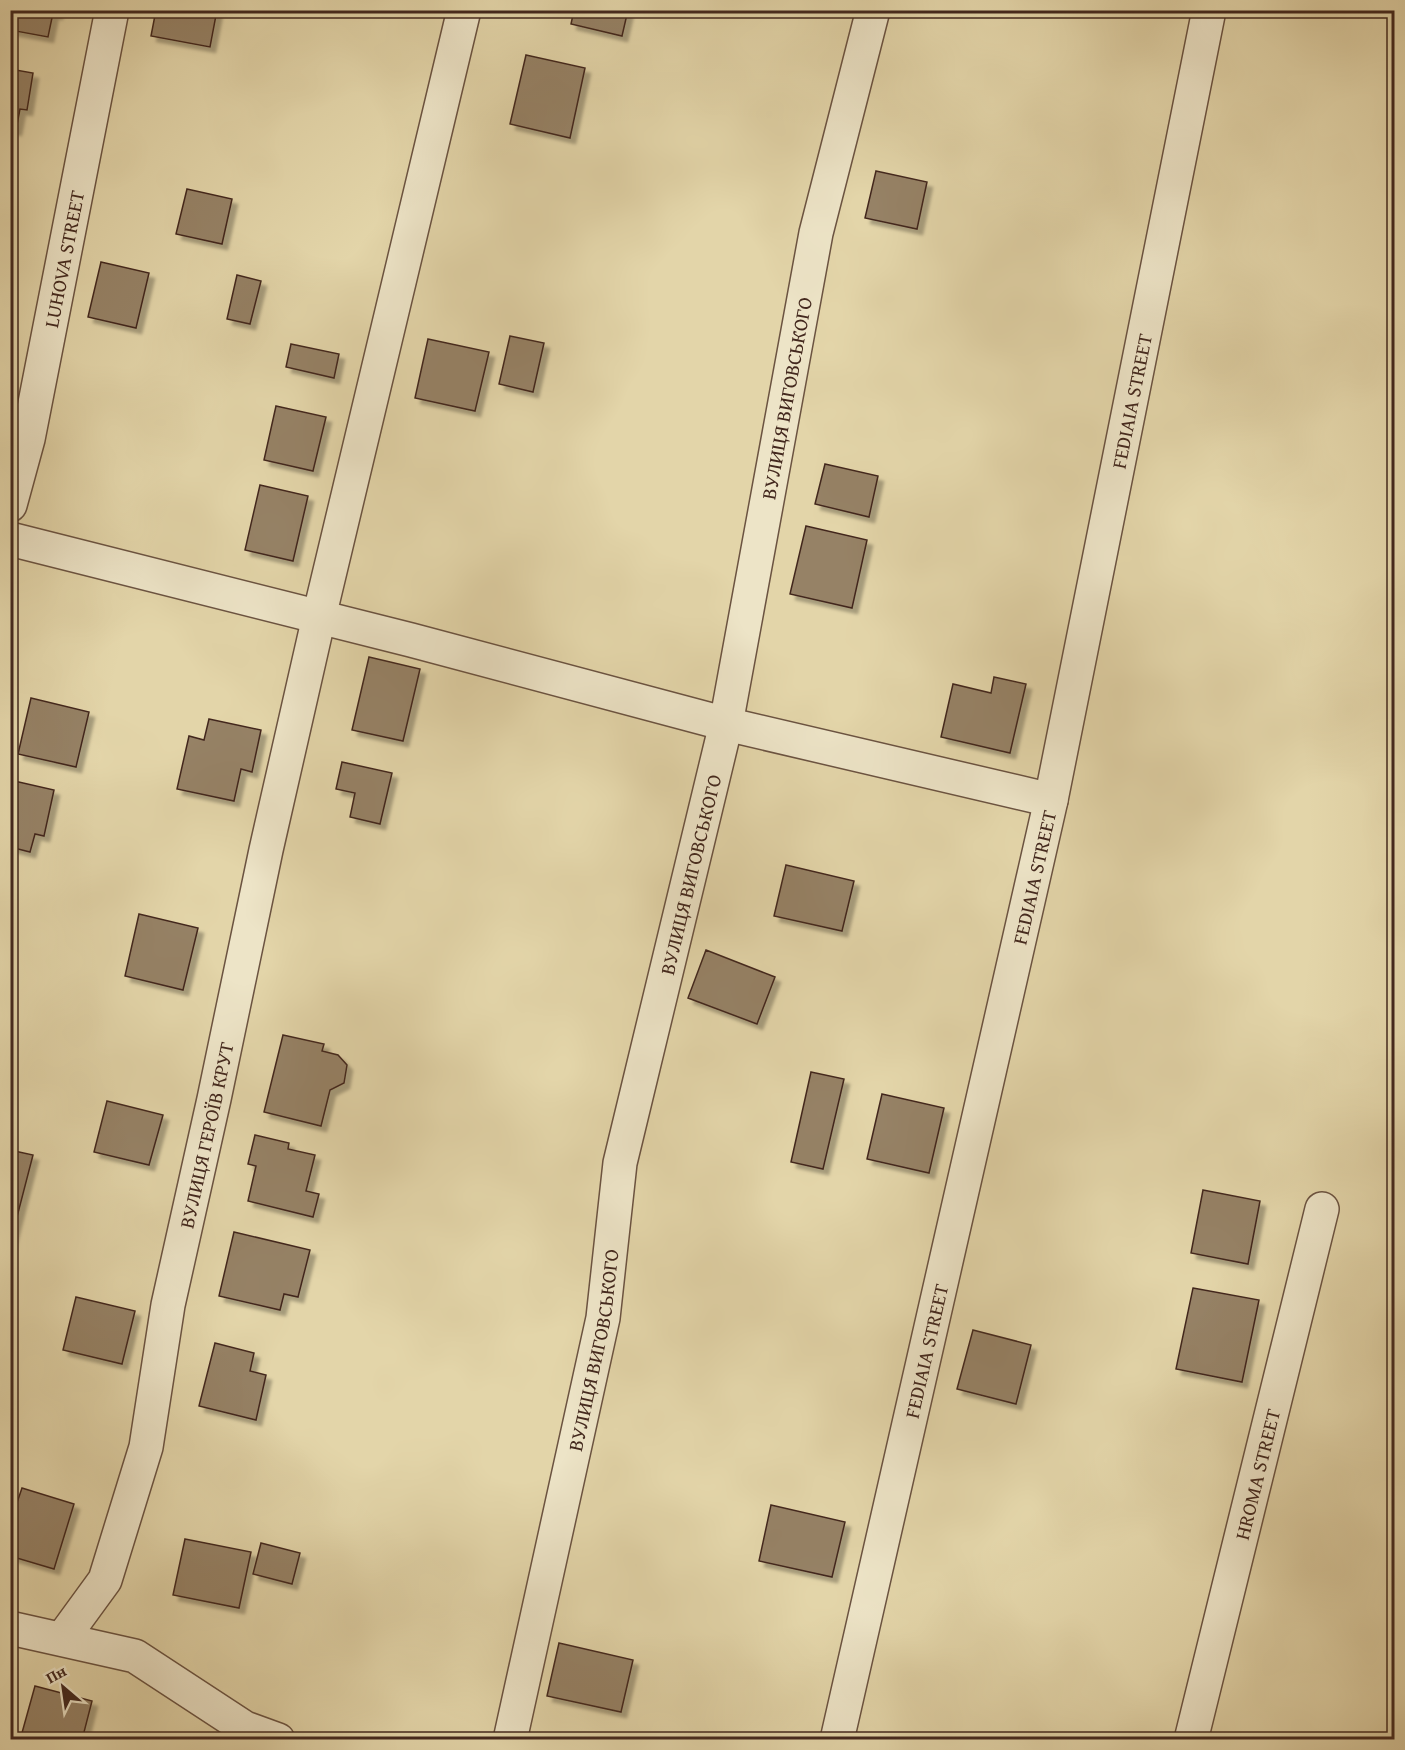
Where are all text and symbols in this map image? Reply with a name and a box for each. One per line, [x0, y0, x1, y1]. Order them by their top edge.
street label: LUHOVA STREET [36, 188, 91, 330]
street label: ВУЛИЦЯ ВИГОВСЬКОГО [753, 295, 818, 502]
street label: FEDIAIA STREET [1103, 331, 1158, 471]
street label: ВУЛИЦЯ ВИГОВСЬКОГО [652, 771, 728, 977]
street label: FEDIAIA STREET [1004, 807, 1063, 947]
street label: ВУЛИЦЯ ГЕРОЇВ КРУТ [171, 1039, 240, 1231]
street label: ВУЛИЦЯ ВИГОВСЬКОГО [560, 1247, 625, 1454]
street label: FEDIAIA STREET [896, 1281, 955, 1421]
street label: HROMA STREET [1227, 1406, 1287, 1542]
north arrow [33, 1657, 93, 1717]
text: Пн [41, 1658, 71, 1689]

